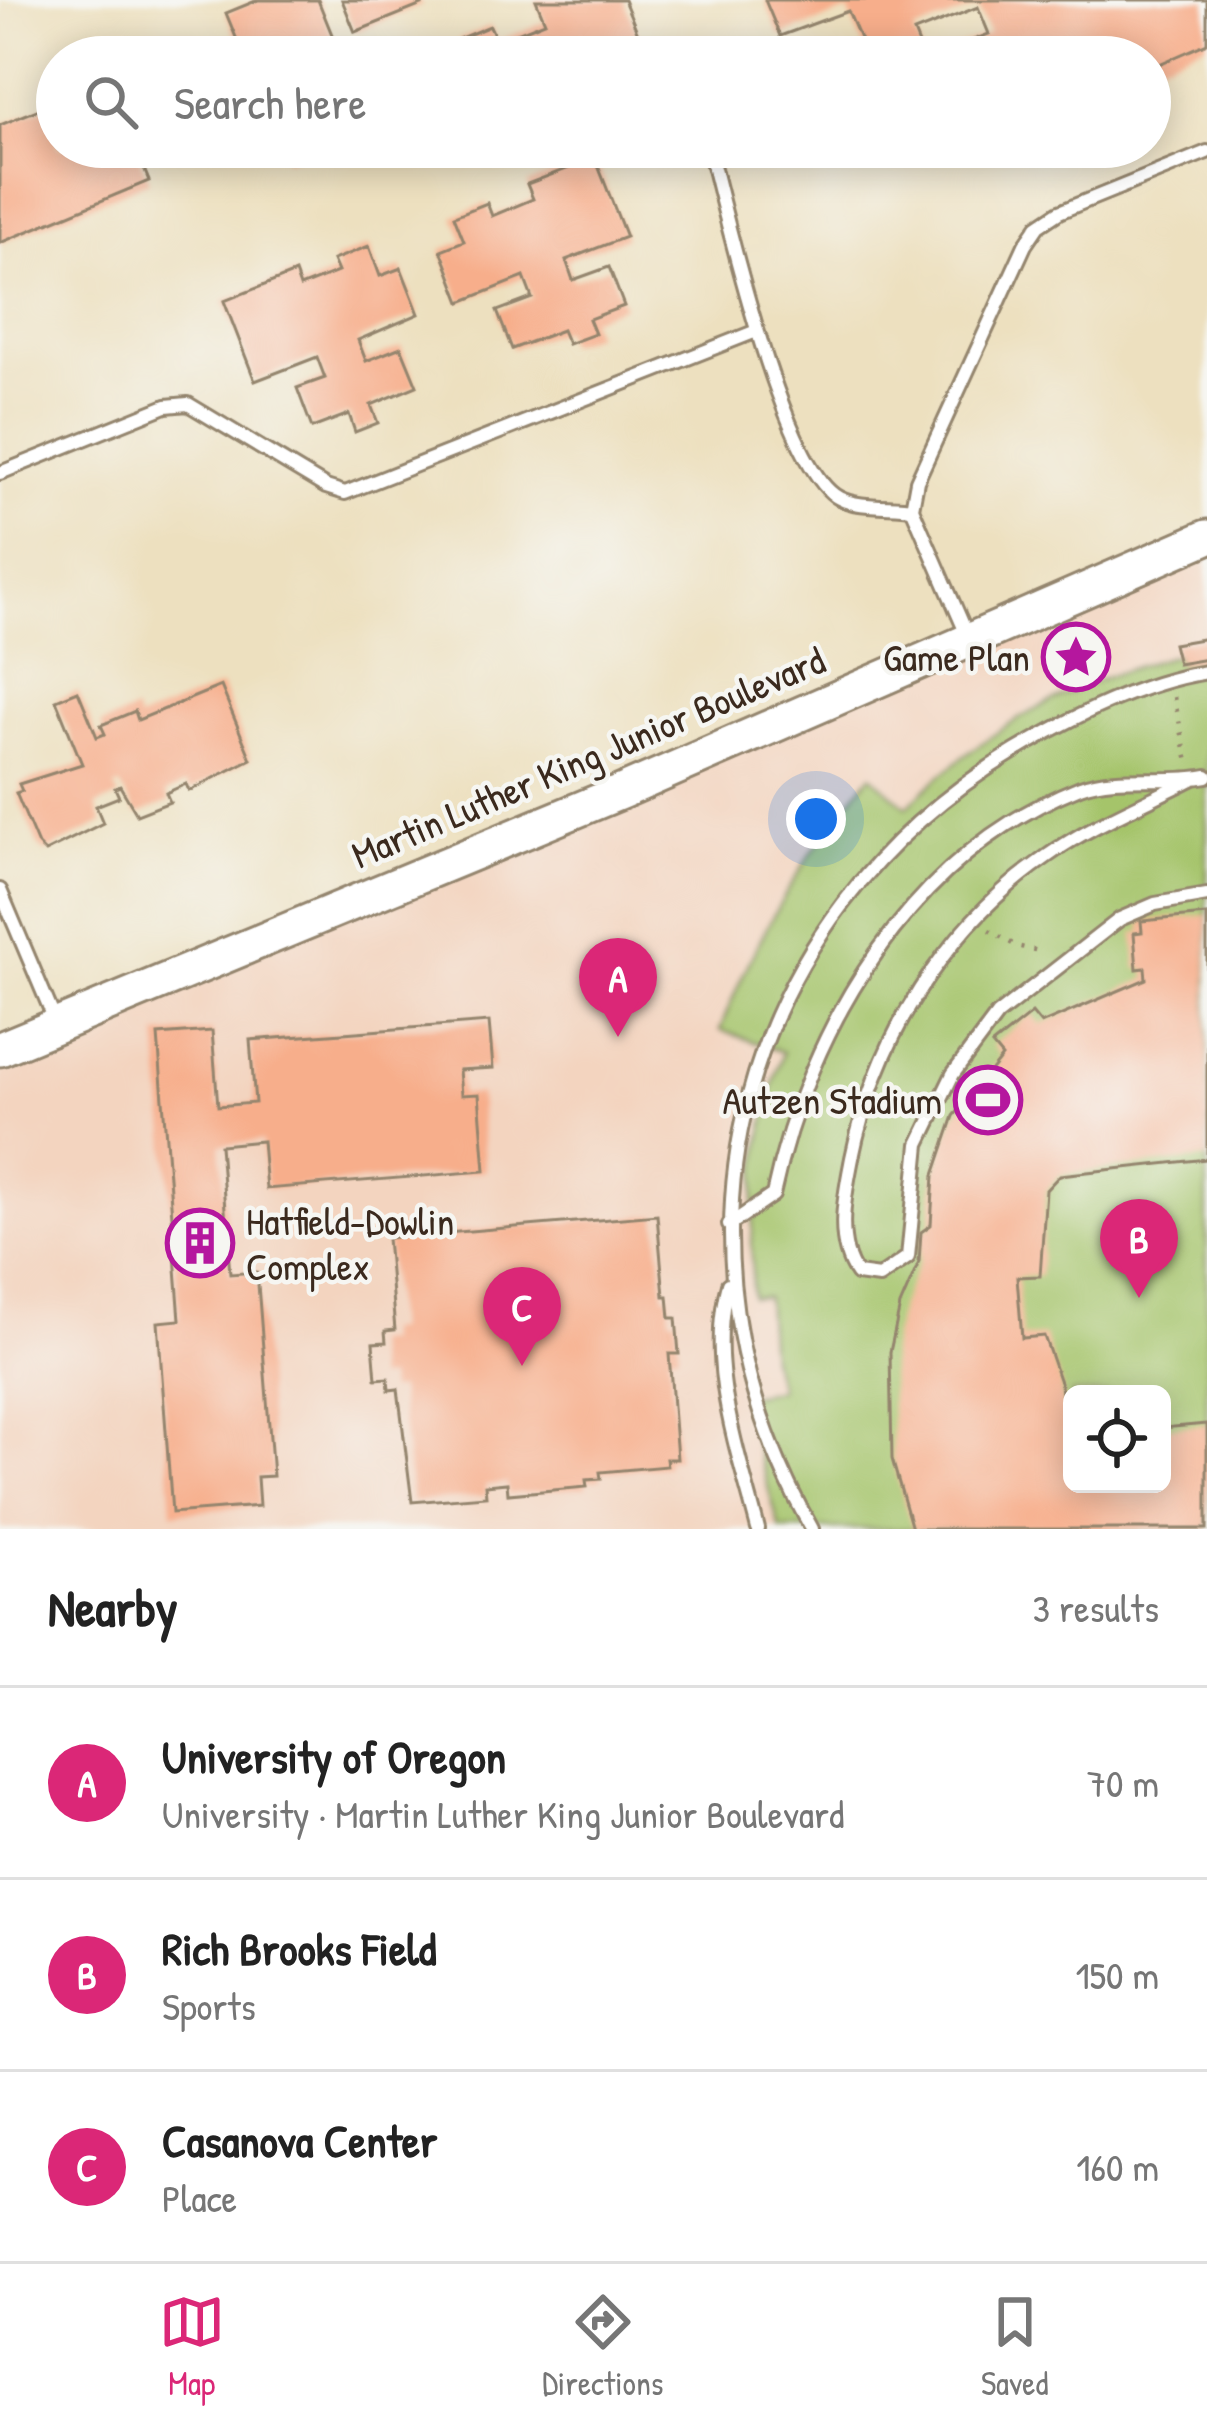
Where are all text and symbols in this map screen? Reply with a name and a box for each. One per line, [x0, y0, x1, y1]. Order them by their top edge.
search box [36, 36, 1171, 168]
icon: search [78, 69, 144, 135]
text: Search here [174, 72, 366, 133]
place icon: Game Plan [1041, 622, 1111, 692]
place label: Game Plan [883, 630, 1030, 683]
street label: Martin Luther King Junior Boulevard [343, 633, 832, 880]
your location [786, 789, 846, 849]
pin: A [579, 938, 657, 1037]
sports icon: Autzen Stadium [953, 1065, 1023, 1135]
place label: Autzen Stadium [722, 1073, 942, 1126]
place label: Hatfield-Dowlin Complex [246, 1194, 454, 1292]
pin: B [1100, 1199, 1178, 1298]
building icon: Hatfield-Dowlin Complex [165, 1208, 235, 1278]
pin: C [483, 1267, 561, 1366]
map controls [1063, 1385, 1171, 1493]
button: locate [1063, 1385, 1171, 1493]
text: Nearby [48, 1573, 178, 1642]
text: 3 results [1033, 1581, 1159, 1634]
text: University of Oregon [162, 1726, 506, 1787]
text: A [77, 1756, 97, 1809]
text: 70 m [1087, 1756, 1159, 1809]
text: University · Martin Luther King Junior Boulevard [162, 1787, 844, 1840]
text: Rich Brooks Field [162, 1918, 436, 1979]
text: B [77, 1948, 97, 2001]
text: 150 m [1075, 1948, 1159, 2001]
text: Sports [162, 1979, 256, 2032]
text: Casanova Center [162, 2110, 437, 2171]
text: C [76, 2140, 98, 2193]
text: 160 m [1076, 2140, 1159, 2193]
text: Place [162, 2171, 237, 2224]
tab: Map [159, 2289, 225, 2405]
tab: Directions [542, 2289, 664, 2405]
tab: Saved [981, 2289, 1048, 2405]

